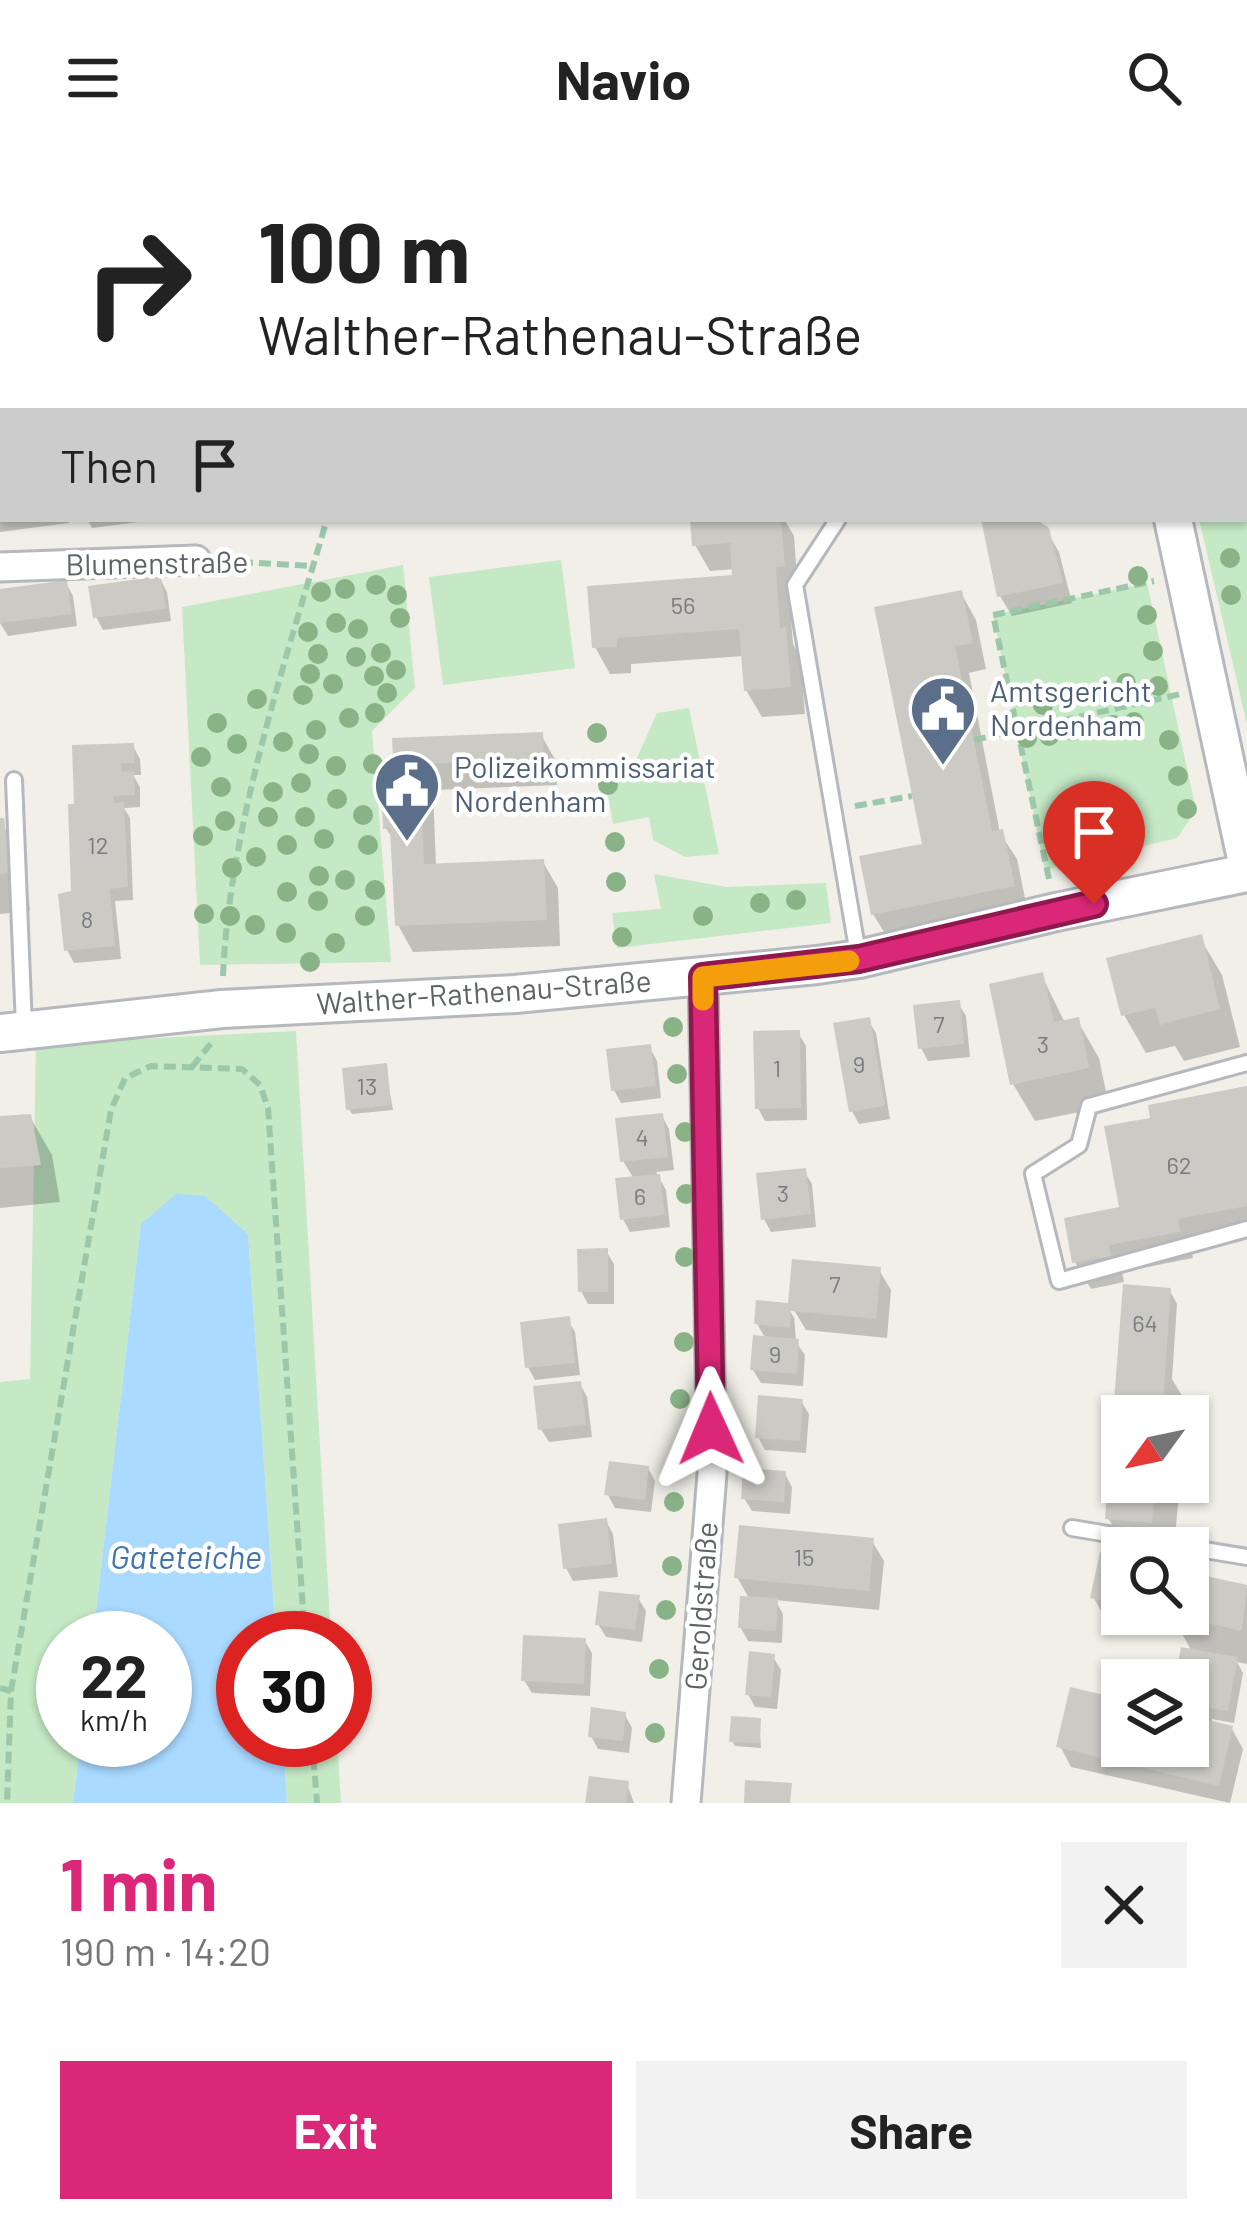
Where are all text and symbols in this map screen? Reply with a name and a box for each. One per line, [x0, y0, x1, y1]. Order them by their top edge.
icon: menu [60, 45, 126, 111]
icon: search [1121, 45, 1187, 111]
text: Navio [556, 46, 691, 111]
text: 100 m [258, 199, 470, 300]
icon: right [60, 204, 216, 360]
text: Walther-Rathenau-Straße [258, 301, 862, 366]
icon: arrive [182, 432, 248, 498]
text: Then [60, 438, 158, 492]
street label: Blumenstraße [65, 542, 249, 582]
house number: 56 [671, 590, 695, 619]
place label: Amtsgericht Nordenham [990, 672, 1152, 742]
public building icon: Amtsgericht Nordenham [908, 674, 978, 768]
place label: Polizeikommissariat Nordenham [454, 748, 716, 818]
public building icon: Polizeikommissariat Nordenham [372, 750, 442, 844]
pin [1043, 781, 1145, 904]
icon: arrive [1061, 799, 1127, 865]
house number: 12 [87, 830, 109, 859]
house number: 8 [81, 904, 93, 933]
street label: Walther-Rathenau-Straße [315, 961, 653, 1021]
house number: 7 [933, 1009, 945, 1038]
house number: 3 [1037, 1029, 1049, 1058]
house number: 9 [853, 1049, 865, 1078]
house number: 1 [773, 1053, 781, 1082]
house number: 13 [357, 1071, 377, 1100]
house number: 4 [635, 1122, 649, 1151]
house number: 62 [1166, 1150, 1192, 1179]
house number: 3 [777, 1178, 789, 1207]
house number: 6 [634, 1181, 646, 1210]
house number: 7 [829, 1269, 841, 1298]
house number: 64 [1132, 1308, 1158, 1337]
house number: 9 [769, 1339, 781, 1368]
position arrow [648, 1366, 774, 1492]
north arrow [1101, 1395, 1209, 1503]
map controls [1101, 1395, 1209, 1767]
street label: Geroldstraße [676, 1520, 724, 1691]
button: search [1101, 1527, 1209, 1635]
water label: Gateteiche [110, 1536, 262, 1576]
house number: 15 [794, 1542, 814, 1571]
speed limit sign: 30 [216, 1611, 372, 1767]
text: 22 [80, 1638, 148, 1710]
button: layers [1101, 1659, 1209, 1767]
text: km/h [80, 1701, 148, 1737]
text: 1 min [60, 1839, 218, 1925]
button: close [1061, 1842, 1187, 1968]
text: 190 m · 14:20 [60, 1927, 271, 1974]
button: Exit [60, 2061, 612, 2199]
button: Share [636, 2061, 1187, 2199]

